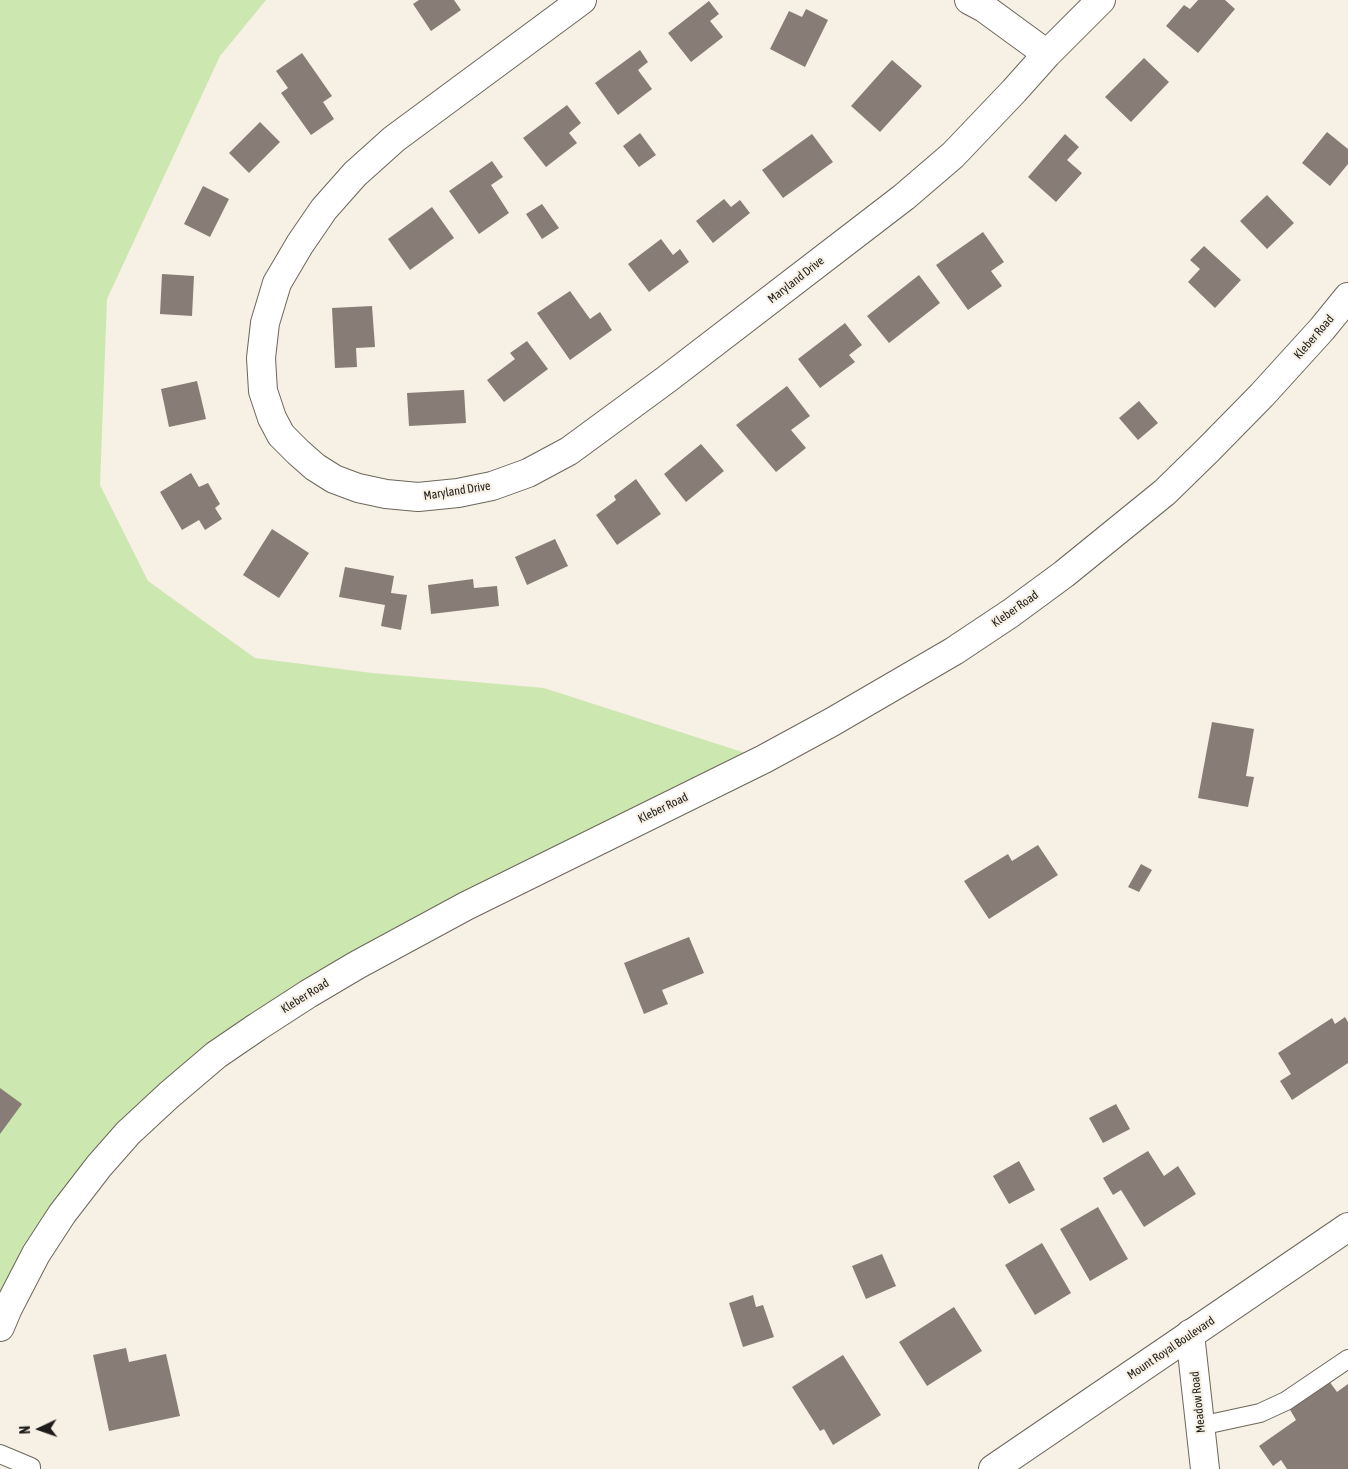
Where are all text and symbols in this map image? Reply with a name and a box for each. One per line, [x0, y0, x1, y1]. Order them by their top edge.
street label: Maryland Drive [765, 254, 827, 306]
street label: Kleber Road [1291, 312, 1337, 362]
street label: Maryland Drive [423, 479, 491, 503]
street label: Kleber Road [989, 588, 1041, 630]
street label: Kleber Road [636, 790, 690, 826]
street label: Kleber Road [278, 976, 332, 1016]
street label: Mount Royal Boulevard [1125, 1313, 1217, 1383]
street label: Meadow Road [1188, 1370, 1208, 1434]
north arrow [15, 1404, 65, 1454]
text: N [17, 1425, 33, 1434]

